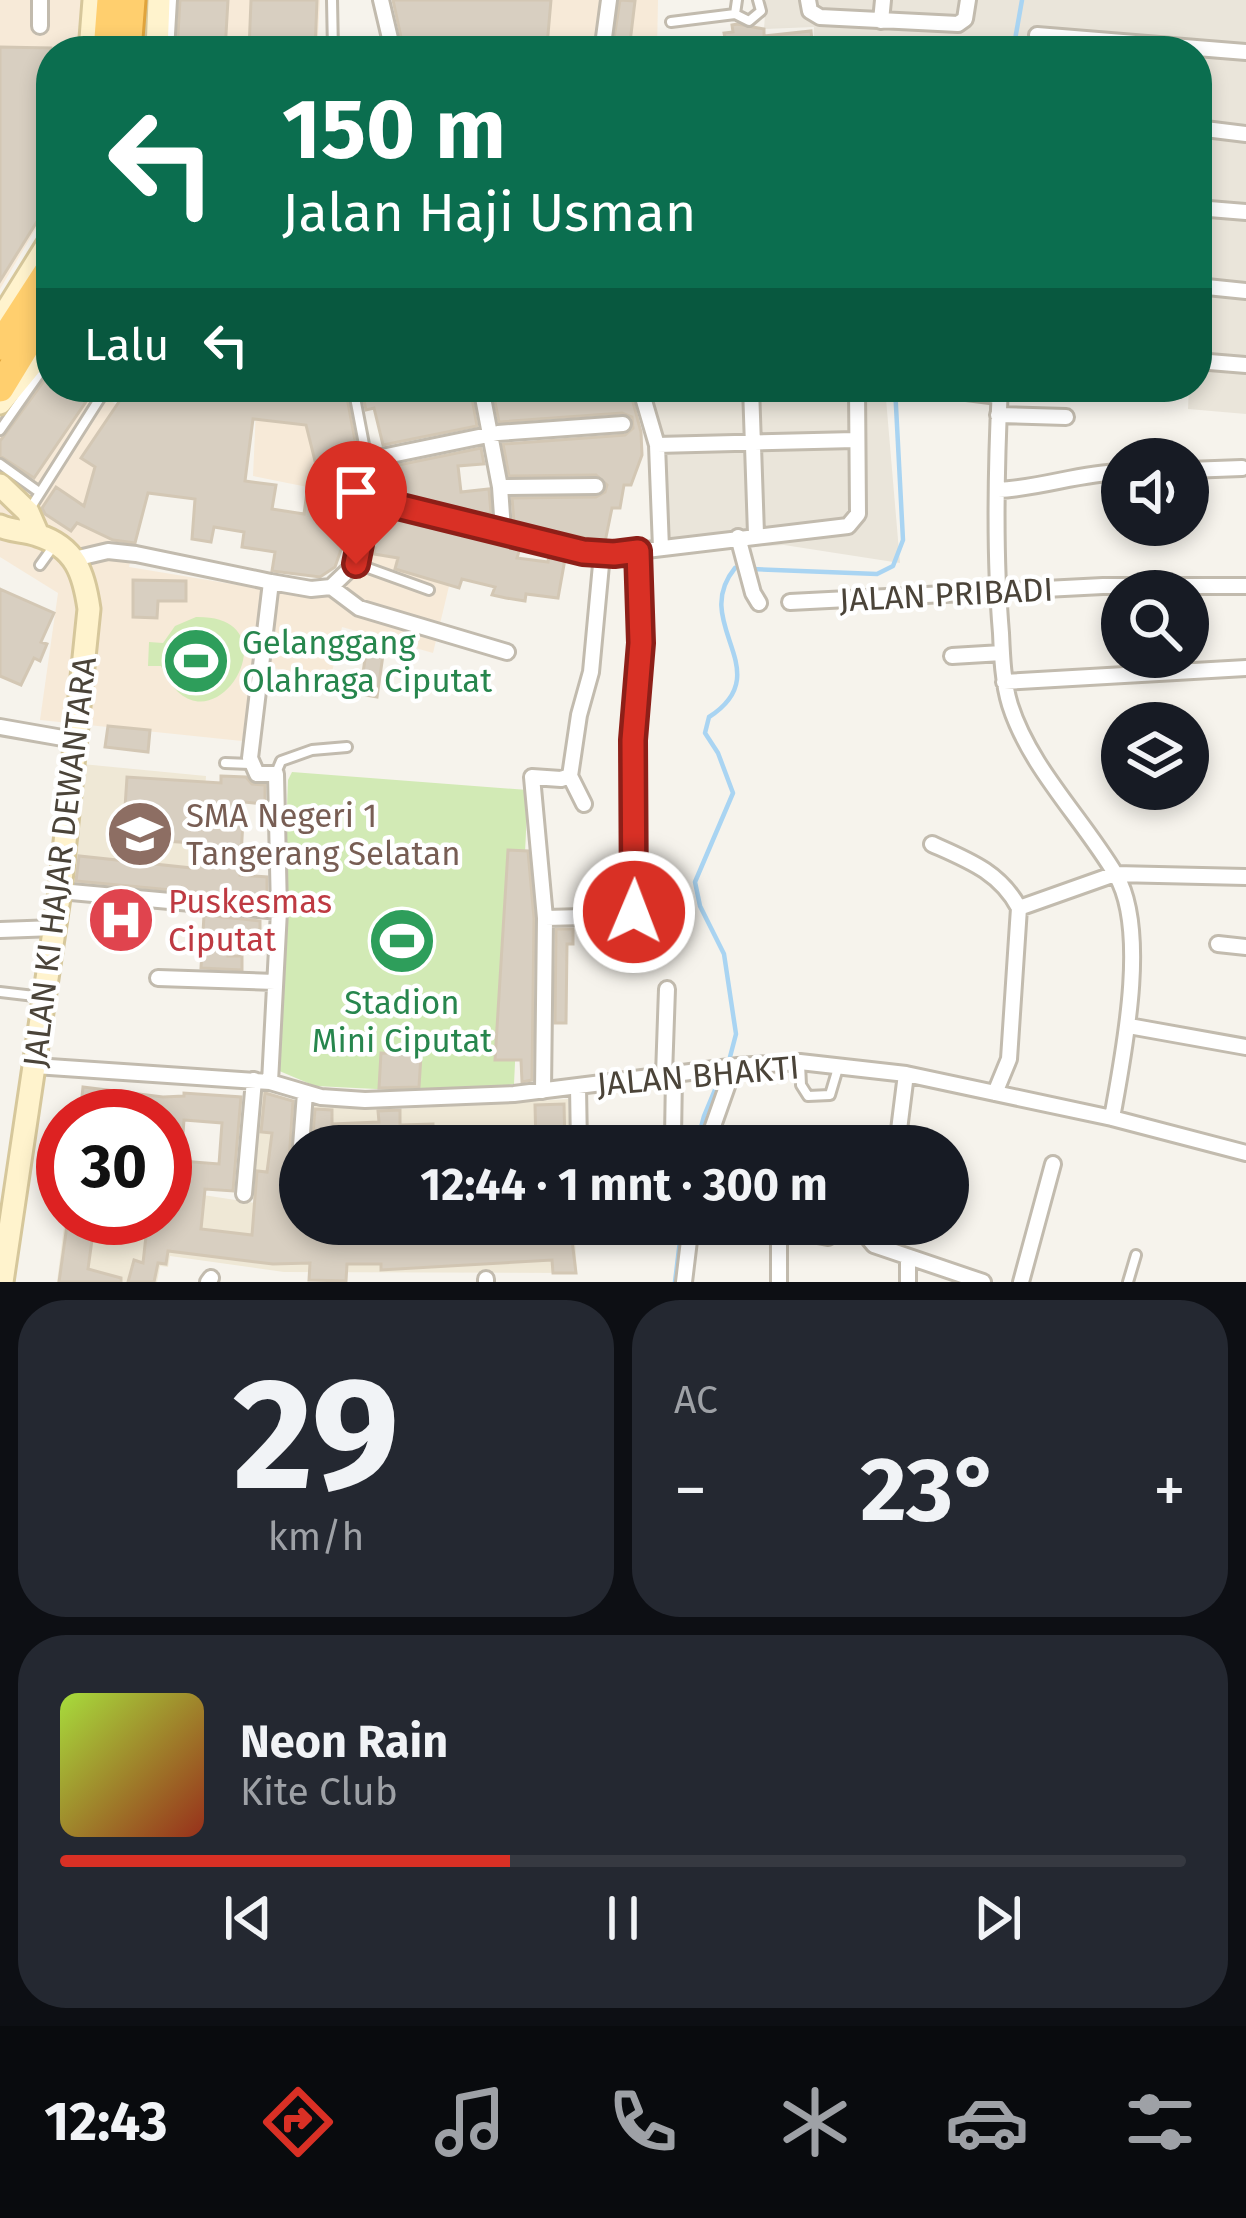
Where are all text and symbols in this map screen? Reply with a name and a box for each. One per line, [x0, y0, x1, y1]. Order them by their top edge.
text: 150 m [282, 79, 506, 180]
icon: left [84, 84, 240, 240]
text: Jalan Haji Usman [282, 181, 696, 245]
icon: left [193, 312, 259, 378]
text: Lalu [84, 318, 169, 372]
map controls [1101, 438, 1209, 810]
button: sound [1101, 438, 1209, 546]
pin [305, 441, 407, 564]
icon: arrive [323, 459, 389, 525]
street label: JALAN PRIBADI [838, 569, 1054, 621]
button: search [1101, 570, 1209, 678]
place label: Gelanggang Olahraga Ciputat [242, 623, 492, 701]
sports icon: Gelanggang Olahraga Ciputat [161, 626, 231, 696]
street label: JALAN KI HAJAR DEWANTARA [15, 654, 105, 1070]
button: layers [1101, 702, 1209, 810]
place label: SMA Negeri 1 Tangerang Selatan [186, 796, 461, 874]
school or university icon: SMA Negeri 1 Tangerang Selatan [105, 799, 175, 869]
position arrow [571, 849, 697, 975]
place label: Puskesmas Ciputat [168, 882, 332, 960]
hospital icon: Puskesmas Ciputat [86, 885, 156, 955]
sports icon: Stadion Mini Ciputat [367, 906, 437, 976]
place label: Stadion Mini Ciputat [312, 983, 492, 1061]
street label: JALAN BHAKTI [595, 1047, 801, 1105]
speed limit sign: 30 [36, 1089, 192, 1245]
text: 12:44 · 1 mnt · 300 m [420, 1158, 828, 1212]
text: 29 [233, 1342, 399, 1529]
text: AC [674, 1377, 718, 1423]
text: 23° [860, 1436, 1000, 1544]
text: − [674, 1451, 707, 1530]
text: + [1153, 1451, 1186, 1530]
text: km/h [268, 1514, 364, 1560]
text: Neon Rain [240, 1715, 448, 1769]
text: Kite Club [240, 1769, 398, 1815]
icon: previous [215, 1885, 281, 1951]
icon: pause [590, 1885, 656, 1951]
icon: next [965, 1885, 1031, 1951]
icon: directions [256, 2080, 340, 2164]
icon: music [428, 2080, 512, 2164]
icon: phone [601, 2080, 685, 2164]
icon: climate [773, 2080, 857, 2164]
icon: car [945, 2080, 1029, 2164]
icon: filters [1118, 2080, 1202, 2164]
text: 12:43 [44, 2090, 168, 2154]

